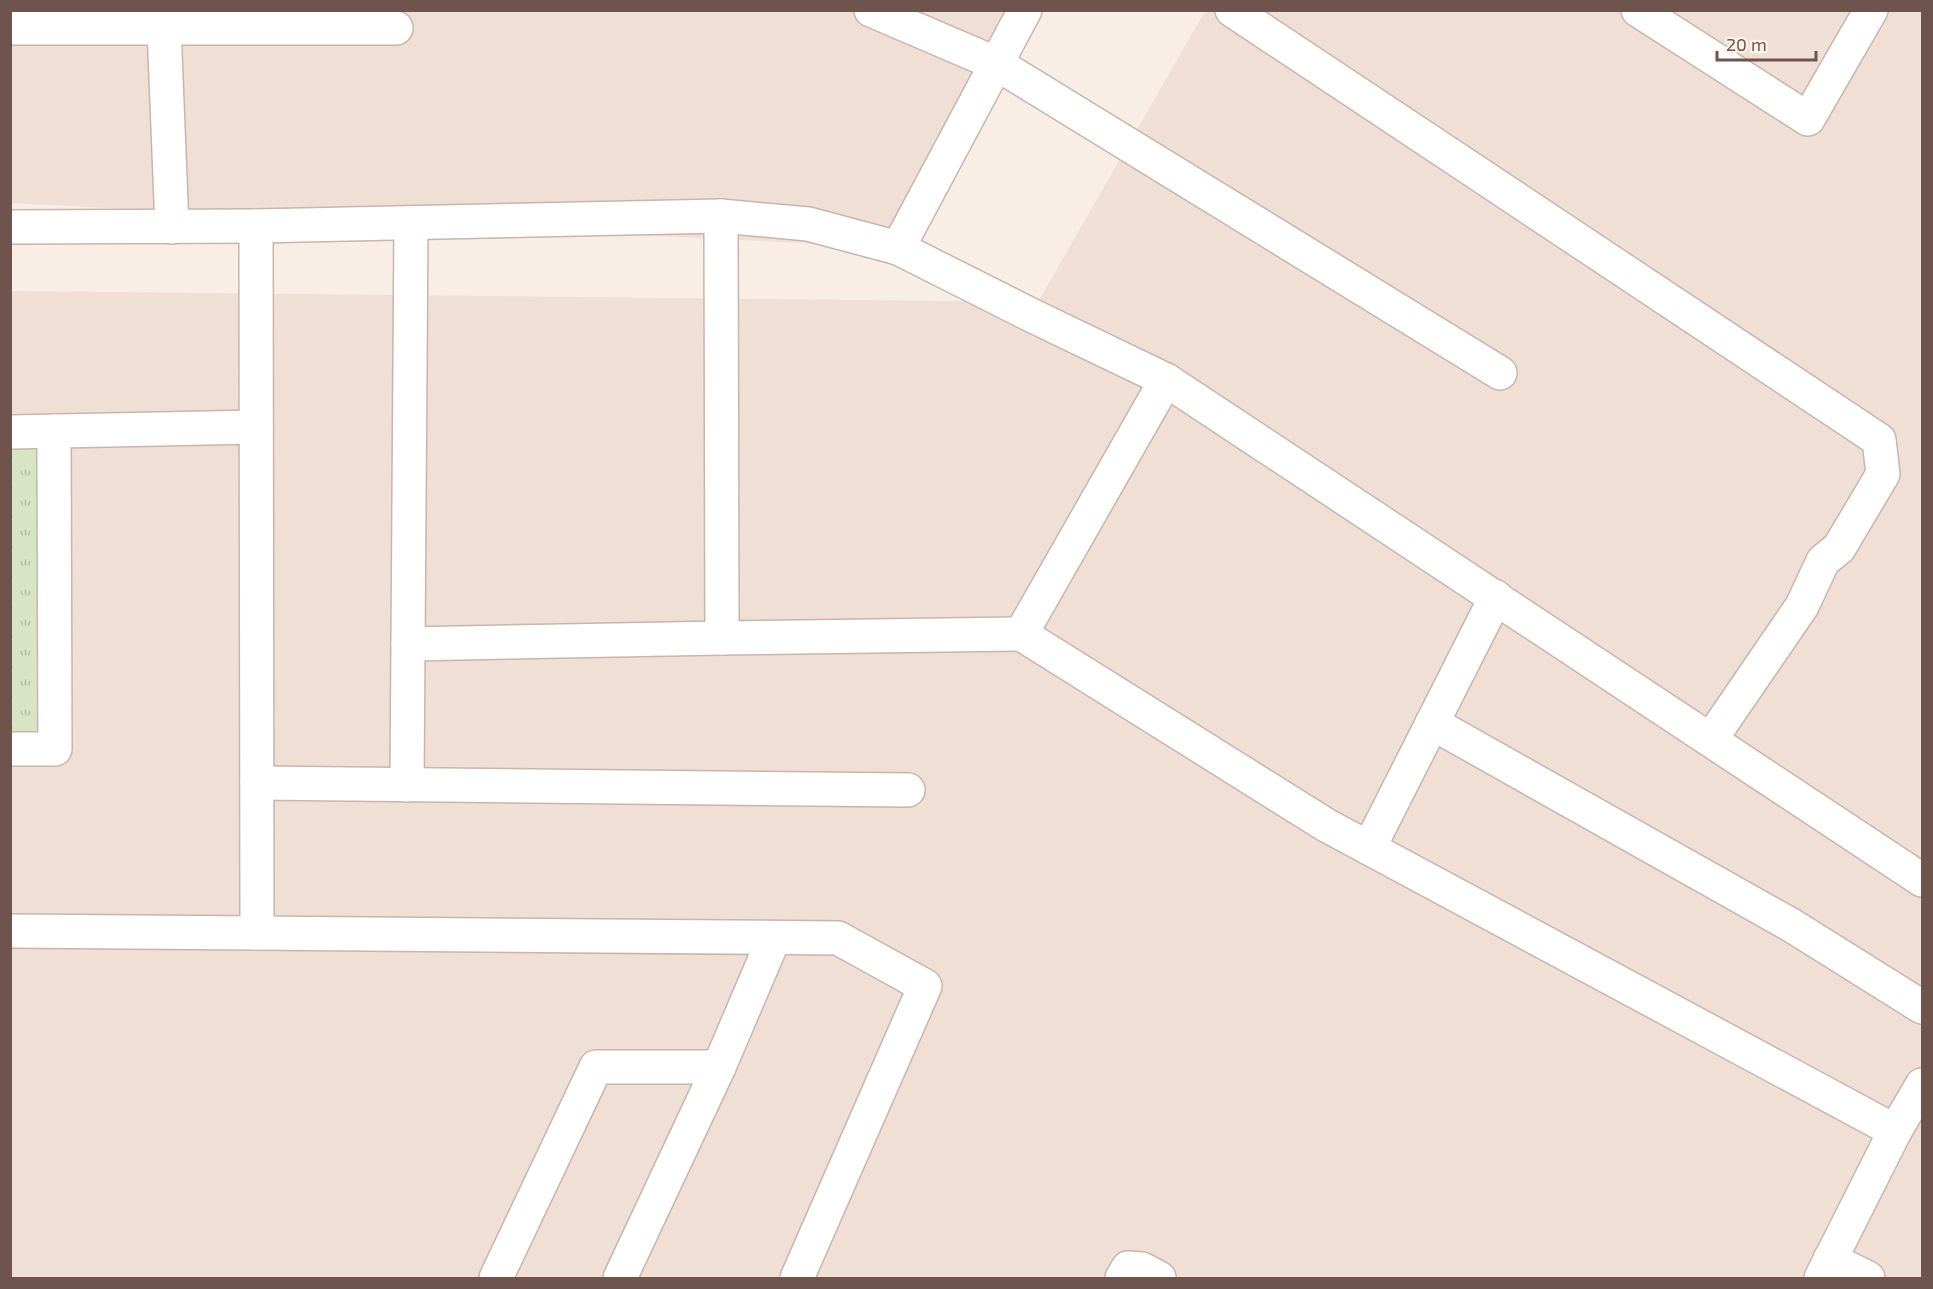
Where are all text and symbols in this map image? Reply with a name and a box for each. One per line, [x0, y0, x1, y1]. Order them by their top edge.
scale bar [1717, 24, 1816, 62]
text: 20 m [1726, 33, 1767, 55]

